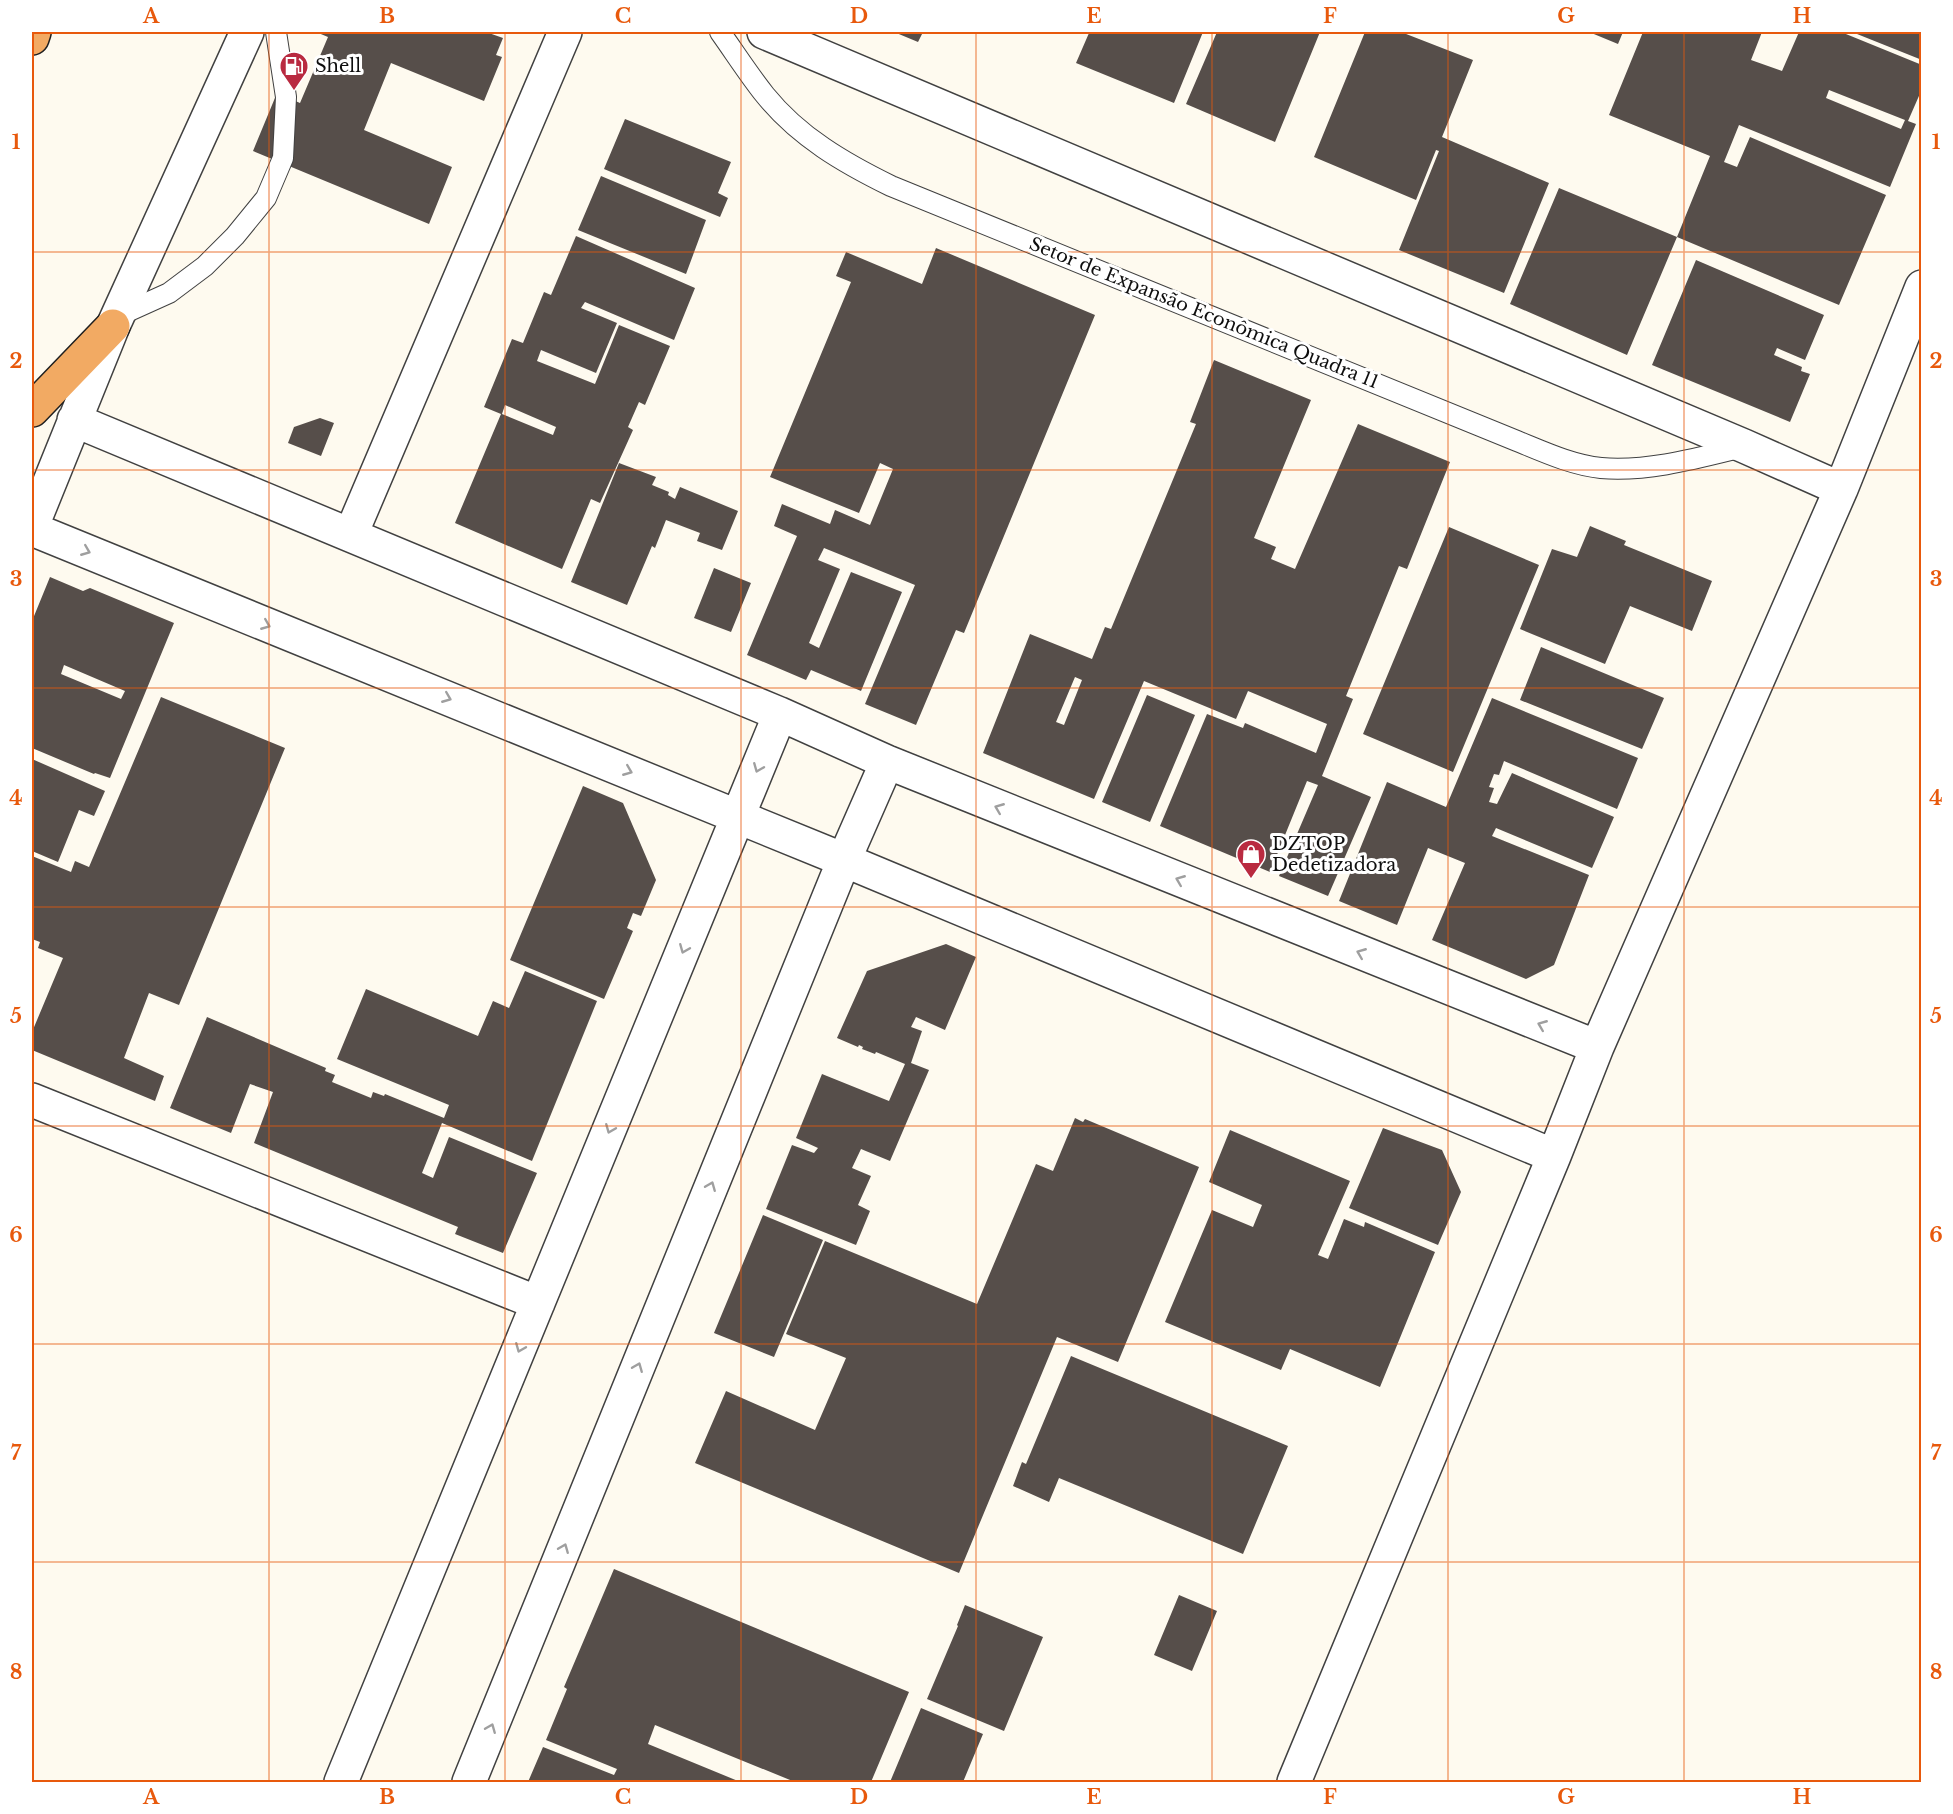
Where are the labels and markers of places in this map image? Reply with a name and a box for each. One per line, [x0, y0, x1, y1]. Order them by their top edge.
fuel station icon: Shell [278, 50, 310, 92]
place label: Shell [315, 55, 361, 77]
place label: DZTOP Dedetizadora [1272, 833, 1396, 876]
shop icon: DZTOP Dedetizadora [1235, 838, 1267, 880]

